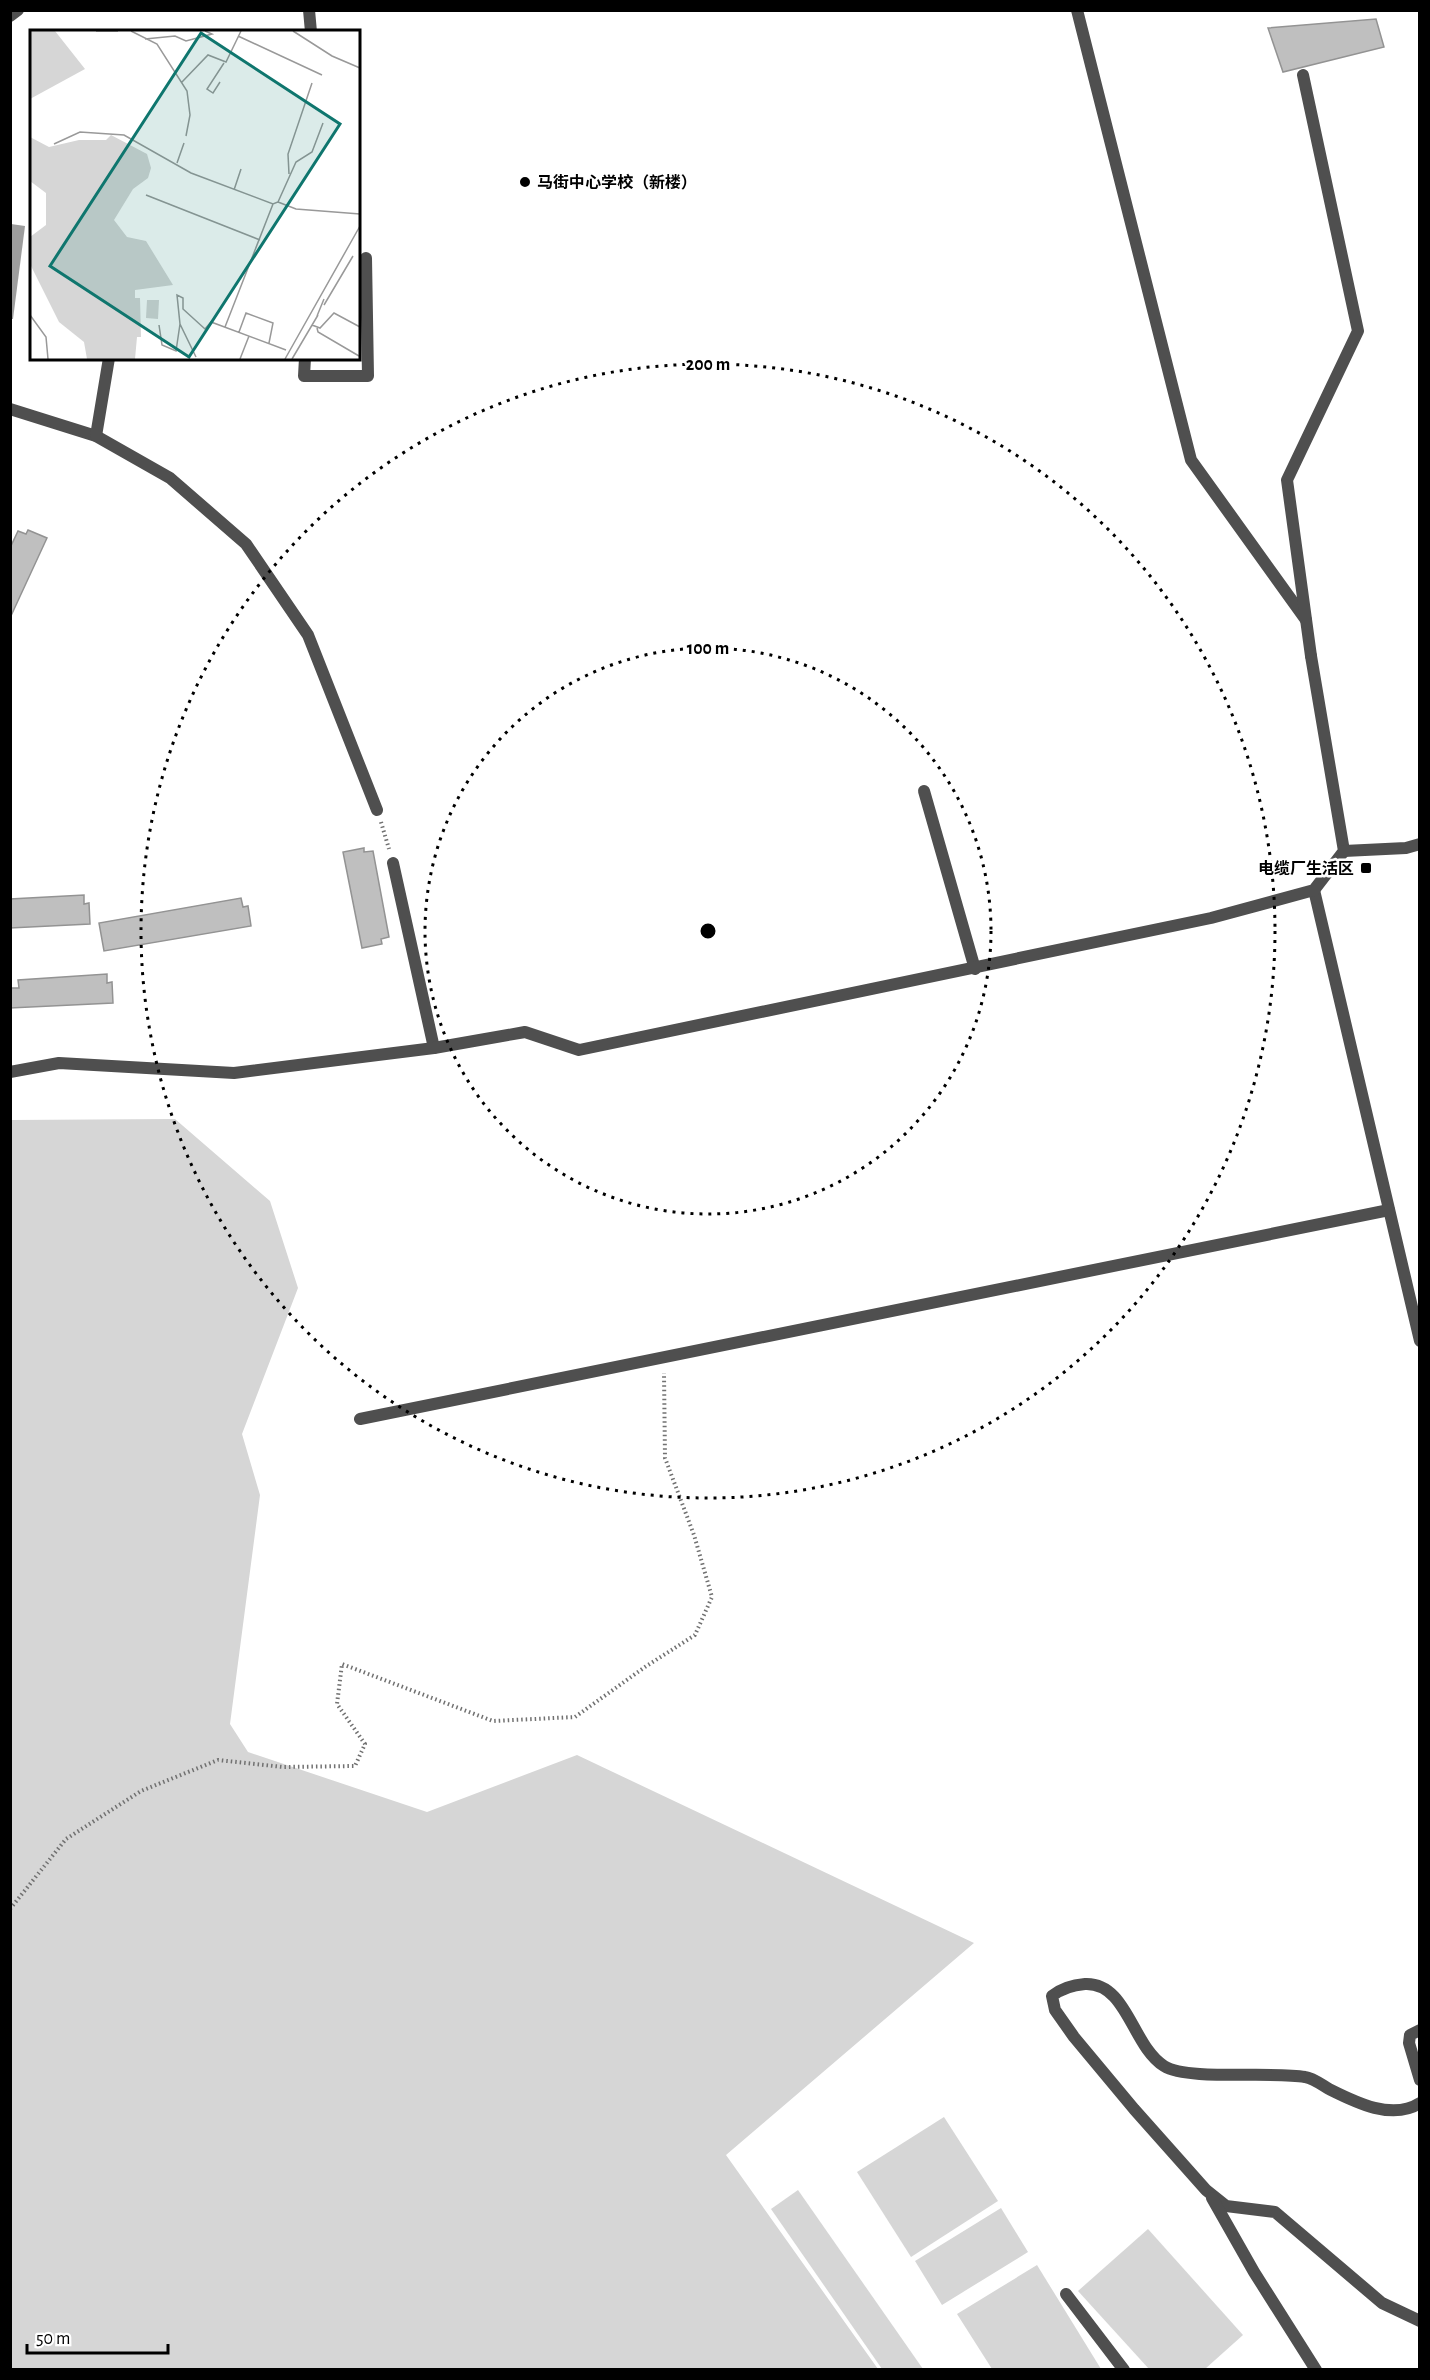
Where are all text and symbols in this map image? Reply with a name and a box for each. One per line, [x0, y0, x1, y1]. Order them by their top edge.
inset map [30, 30, 360, 360]
place label: 马街中心学校（新楼） [537, 173, 697, 191]
marker: 马街中心学校（新楼） [518, 175, 532, 189]
text: 200 m [686, 356, 730, 374]
text: 100 m [687, 640, 729, 658]
place label: 电缆厂生活区 [1258, 859, 1354, 877]
marker: 电缆厂生活区 [1359, 861, 1373, 875]
centre of rings [698, 921, 718, 941]
scale bar [27, 2317, 168, 2355]
text: 50 m [36, 2330, 70, 2348]

